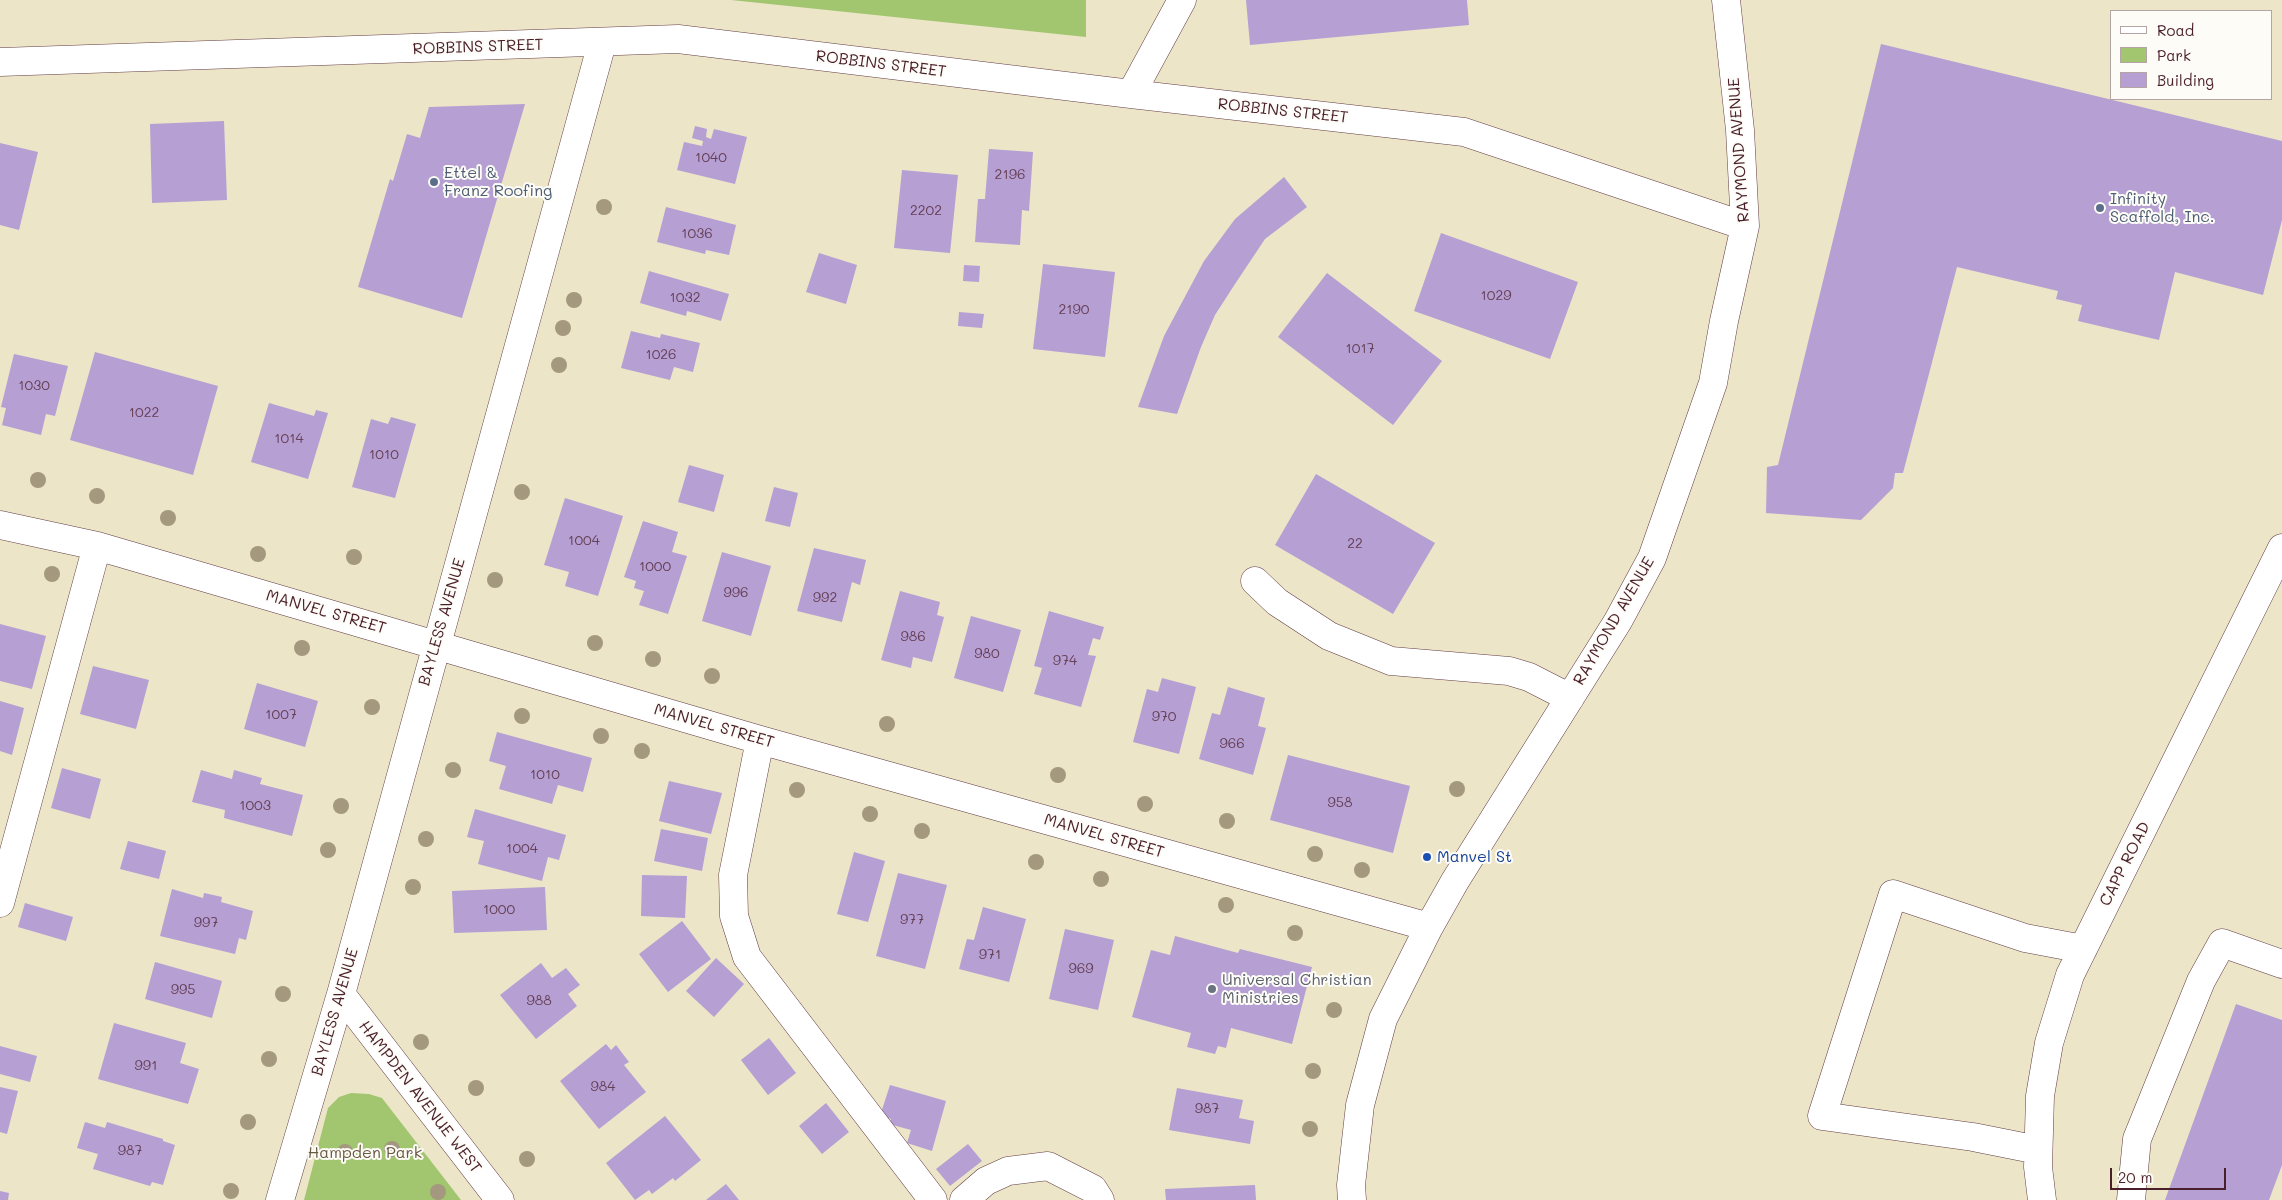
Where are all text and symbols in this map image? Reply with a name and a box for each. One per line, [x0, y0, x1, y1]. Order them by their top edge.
legend [2110, 10, 2272, 100]
text: Road [2157, 20, 2194, 40]
street label: ROBBINS STREET [412, 35, 544, 59]
text: Park [2157, 45, 2191, 65]
street label: ROBBINS STREET [815, 46, 947, 82]
text: Building [2157, 70, 2214, 90]
street label: RAYMOND AVENUE [1724, 77, 1754, 223]
street label: ROBBINS STREET [1217, 95, 1349, 127]
house number: 1040 [695, 150, 727, 166]
place label: Ettel & Franz Roofing [444, 163, 552, 201]
house number: 2196 [995, 167, 1025, 183]
marker: Ettel & Franz Roofing [428, 176, 440, 188]
place label: Infinity Scaffold, Inc. [2110, 189, 2214, 227]
marker: Infinity Scaffold, Inc. [2094, 202, 2106, 214]
house number: 2202 [910, 203, 942, 219]
house number: 1036 [681, 226, 713, 242]
house number: 1029 [1481, 288, 1511, 304]
house number: 1032 [670, 290, 700, 306]
house number: 2190 [1059, 302, 1089, 318]
house number: 1017 [1346, 341, 1374, 357]
house number: 1026 [645, 347, 677, 363]
house number: 1030 [18, 378, 50, 394]
house number: 1022 [129, 405, 159, 421]
house number: 1014 [274, 431, 304, 447]
house number: 1010 [369, 447, 399, 463]
house number: 1004 [568, 533, 600, 549]
house number: 22 [1347, 536, 1363, 552]
street label: RAYMOND AVENUE [1569, 553, 1659, 689]
street label: BAYLESS AVENUE [415, 556, 469, 688]
house number: 1000 [639, 559, 671, 575]
house number: 996 [723, 585, 749, 601]
street label: MANVEL STREET [264, 586, 388, 638]
house number: 992 [813, 590, 837, 606]
house number: 986 [900, 629, 926, 645]
house number: 980 [974, 646, 1000, 662]
house number: 974 [1053, 653, 1077, 669]
street label: MANVEL STREET [652, 700, 776, 752]
house number: 1007 [265, 707, 297, 723]
house number: 970 [1152, 709, 1176, 725]
house number: 966 [1219, 736, 1245, 752]
house number: 1010 [530, 767, 560, 783]
house number: 958 [1328, 795, 1352, 811]
house number: 1003 [239, 798, 271, 814]
street label: MANVEL STREET [1042, 810, 1166, 862]
street label: CAPP ROAD [2096, 819, 2154, 909]
house number: 1004 [506, 841, 538, 857]
place label: Manvel St [1437, 847, 1512, 867]
marker: Manvel St [1421, 851, 1433, 863]
house number: 1000 [483, 902, 515, 918]
house number: 977 [900, 912, 924, 928]
house number: 997 [194, 915, 218, 931]
street label: BAYLESS AVENUE [308, 946, 362, 1078]
house number: 971 [979, 947, 1001, 963]
house number: 969 [1068, 961, 1094, 977]
place label: Universal Christian Ministries [1222, 970, 1372, 1008]
house number: 995 [171, 982, 195, 998]
marker: Universal Christian Ministries [1206, 983, 1218, 995]
house number: 988 [526, 993, 552, 1009]
street label: HAMPDEN AVENUE WEST [355, 1017, 485, 1177]
house number: 991 [135, 1058, 157, 1074]
house number: 984 [591, 1079, 615, 1095]
house number: 987 [1195, 1101, 1219, 1117]
house number: 987 [118, 1143, 142, 1159]
park label: Hampden Park [308, 1143, 422, 1163]
scale bar [2112, 1158, 2228, 1190]
text: 20 m [2118, 1167, 2152, 1187]

